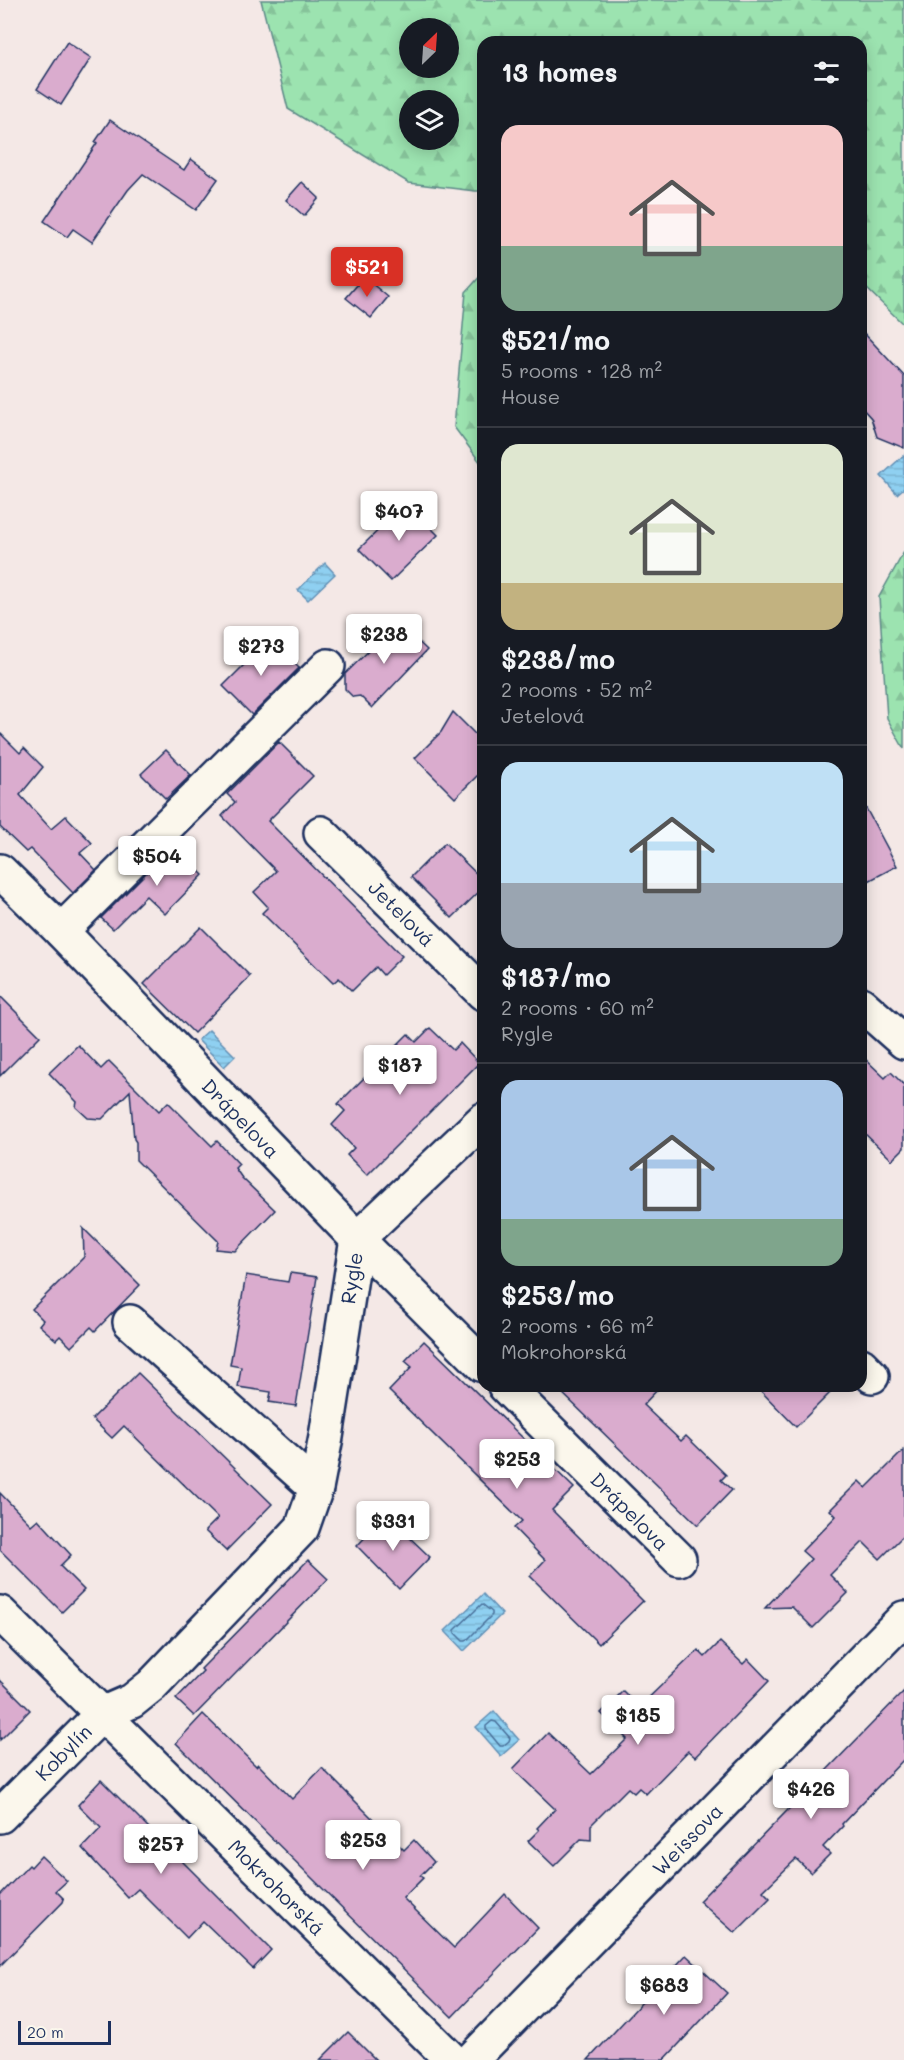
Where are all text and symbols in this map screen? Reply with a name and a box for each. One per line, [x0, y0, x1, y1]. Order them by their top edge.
north arrow [399, 18, 459, 78]
map controls [399, 18, 459, 150]
text: 13 homes [501, 55, 618, 89]
icon: filters [810, 56, 843, 89]
button: layers [399, 90, 459, 150]
icon: home [618, 164, 726, 272]
pin: $521 [331, 247, 403, 298]
text: $521 [345, 253, 389, 279]
text: $521/mo [501, 323, 610, 357]
text: 5 rooms · 128 m² [501, 357, 662, 383]
text: House [501, 383, 560, 409]
icon: home [618, 483, 726, 591]
pin: $407 [363, 491, 435, 542]
text: $407 [374, 497, 424, 523]
pin: $238 [348, 614, 420, 665]
text: $238 [360, 620, 408, 646]
pin: $273 [225, 626, 297, 677]
text: $273 [238, 632, 284, 658]
text: $238/mo [501, 642, 615, 676]
text: 2 rooms · 52 m² [501, 676, 652, 702]
text: Jetelová [501, 702, 585, 728]
icon: home [618, 801, 726, 909]
pin: $504 [121, 836, 193, 887]
text: $504 [132, 842, 182, 868]
street label: Jetelová [363, 874, 441, 952]
text: $187/mo [501, 960, 611, 994]
text: 2 rooms · 60 m² [501, 994, 654, 1020]
text: Rygle [501, 1020, 553, 1046]
pin: $187 [364, 1045, 436, 1096]
text: $187 [378, 1051, 422, 1077]
street label: Drápelova [197, 1073, 285, 1163]
icon: home [618, 1119, 726, 1227]
street label: Rygle [334, 1250, 368, 1306]
text: $253/mo [501, 1278, 614, 1312]
text: 2 rooms · 66 m² [501, 1312, 654, 1338]
text: Mokrohorská [501, 1338, 627, 1364]
pin: $253 [481, 1439, 553, 1490]
text: $253 [493, 1445, 541, 1471]
street label: Drápelova [585, 1466, 675, 1556]
pin: $331 [357, 1501, 429, 1552]
text: $331 [370, 1507, 416, 1533]
pin: $185 [602, 1695, 674, 1746]
text: $185 [615, 1701, 661, 1727]
street label: Kobylín [29, 1718, 97, 1786]
pin: $426 [775, 1769, 847, 1820]
text: $426 [787, 1775, 835, 1801]
street label: Weissova [646, 1797, 728, 1881]
pin: $253 [327, 1820, 399, 1871]
pin: $257 [125, 1824, 197, 1875]
text: $253 [339, 1826, 387, 1852]
text: $257 [138, 1830, 184, 1856]
street label: Mokrohorská [223, 1833, 331, 1941]
pin: $683 [628, 1965, 700, 2016]
text: $683 [640, 1971, 688, 1997]
scale bar [18, 2018, 111, 2046]
text: 20 m [27, 2021, 64, 2042]

